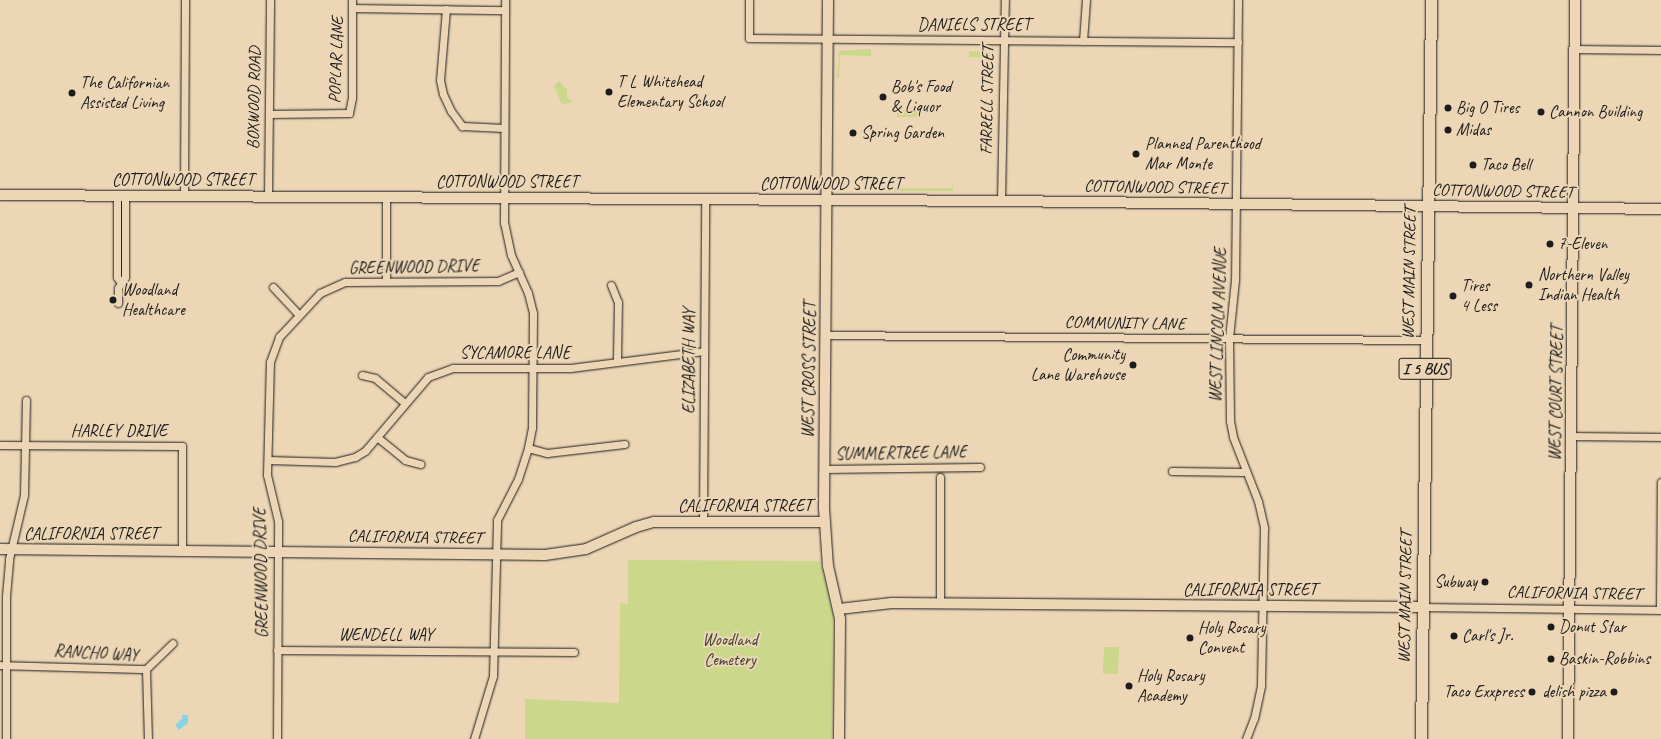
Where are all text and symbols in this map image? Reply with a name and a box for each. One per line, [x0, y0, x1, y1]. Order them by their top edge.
street label: DANIELS STREET [918, 15, 1030, 35]
street label: POPLAR LANE [324, 16, 348, 104]
street label: FARRELL STREET [976, 45, 998, 155]
street label: BOXWOOD ROAD [243, 46, 265, 150]
place label: T L Whitehead Elementary School [617, 72, 723, 112]
place label: The Californian Assisted Living [80, 73, 170, 113]
place label: Bob's Food & Liquor [891, 77, 951, 117]
marker: T L Whitehead Elementary School [604, 87, 614, 97]
marker: The Californian Assisted Living [67, 88, 77, 98]
marker: Bob's Food & Liquor [878, 92, 888, 102]
place label: Big O Tires [1456, 98, 1519, 118]
place label: Cannon Building [1549, 102, 1642, 122]
marker: Big O Tires [1443, 103, 1453, 113]
marker: Cannon Building [1536, 107, 1546, 117]
place label: Midas [1456, 120, 1491, 140]
place label: Spring Garden [861, 123, 944, 143]
marker: Midas [1443, 125, 1453, 135]
marker: Spring Garden [848, 128, 858, 138]
place label: Planned Parenthood Mar Monte [1145, 134, 1261, 174]
marker: Planned Parenthood Mar Monte [1130, 148, 1142, 160]
place label: Taco Bell [1481, 155, 1531, 175]
marker: Taco Bell [1468, 160, 1478, 170]
street label: COTTONWOOD STREET [112, 170, 254, 190]
street label: COTTONWOOD STREET [436, 172, 578, 192]
street label: COTTONWOOD STREET [760, 174, 902, 194]
street label: COTTONWOOD STREET [1084, 176, 1226, 198]
street label: COTTONWOOD STREET [1432, 180, 1574, 202]
street label: WEST MAIN STREET [1398, 207, 1420, 339]
place label: 7-Eleven [1558, 234, 1607, 254]
marker: 7-Eleven [1545, 239, 1555, 249]
street label: WEST LINCOLN AVENUE [1205, 248, 1231, 402]
street label: GREENWOOD DRIVE [349, 256, 479, 278]
place label: Northern Valley Indian Health [1538, 265, 1629, 305]
place label: Tires 4 Less [1461, 276, 1497, 316]
marker: Northern Valley Indian Health [1523, 279, 1535, 291]
place label: Woodland Healthcare [122, 280, 185, 320]
marker: Tires 4 Less [1448, 291, 1458, 301]
marker: Woodland Healthcare [107, 294, 119, 306]
street label: WEST CROSS STREET [798, 302, 820, 438]
street label: ELIZABETH WAY [679, 308, 699, 414]
street label: COMMUNITY LANE [1065, 312, 1185, 334]
street label: WEST COURT STREET [1545, 325, 1567, 461]
street label: SYCAMORE LANE [460, 343, 570, 363]
place label: Community Lane Warehouse [1030, 345, 1125, 385]
road number: I 5 BUS [1398, 355, 1452, 383]
marker: Community Lane Warehouse [1128, 360, 1138, 370]
street label: HARLEY DRIVE [71, 421, 167, 441]
street label: SUMMERTREE LANE [835, 442, 967, 464]
street label: CALIFORNIA STREET [678, 496, 812, 516]
street label: GREENWOOD DRIVE [250, 508, 272, 638]
street label: CALIFORNIA STREET [24, 524, 158, 544]
street label: CALIFORNIA STREET [348, 526, 482, 548]
street label: WEST MAIN STREET [1394, 531, 1416, 663]
place label: Subway [1434, 572, 1477, 592]
marker: Subway [1480, 577, 1490, 587]
street label: CALIFORNIA STREET [1183, 580, 1317, 600]
street label: CALIFORNIA STREET [1507, 582, 1641, 604]
place label: Donut Star [1559, 617, 1626, 637]
place label: Holy Rosary Convent [1198, 618, 1266, 658]
marker: Donut Star [1546, 622, 1556, 632]
street label: WENDELL WAY [338, 625, 434, 645]
place label: Carl's Jr. [1462, 626, 1513, 646]
park label: Woodland Cemetery [702, 630, 758, 670]
marker: Carl's Jr. [1449, 631, 1459, 641]
marker: Holy Rosary Convent [1185, 633, 1195, 643]
street label: RANCHO WAY [53, 641, 139, 665]
place label: Baskin-Robbins [1559, 649, 1650, 669]
marker: Baskin-Robbins [1546, 654, 1556, 664]
place label: Holy Rosary Academy [1137, 666, 1205, 706]
marker: Holy Rosary Academy [1124, 681, 1134, 691]
place label: Taco Exxpress [1444, 682, 1524, 702]
place label: delish pizza [1543, 682, 1606, 702]
marker: Taco Exxpress [1527, 687, 1537, 697]
marker: delish pizza [1609, 687, 1619, 697]

